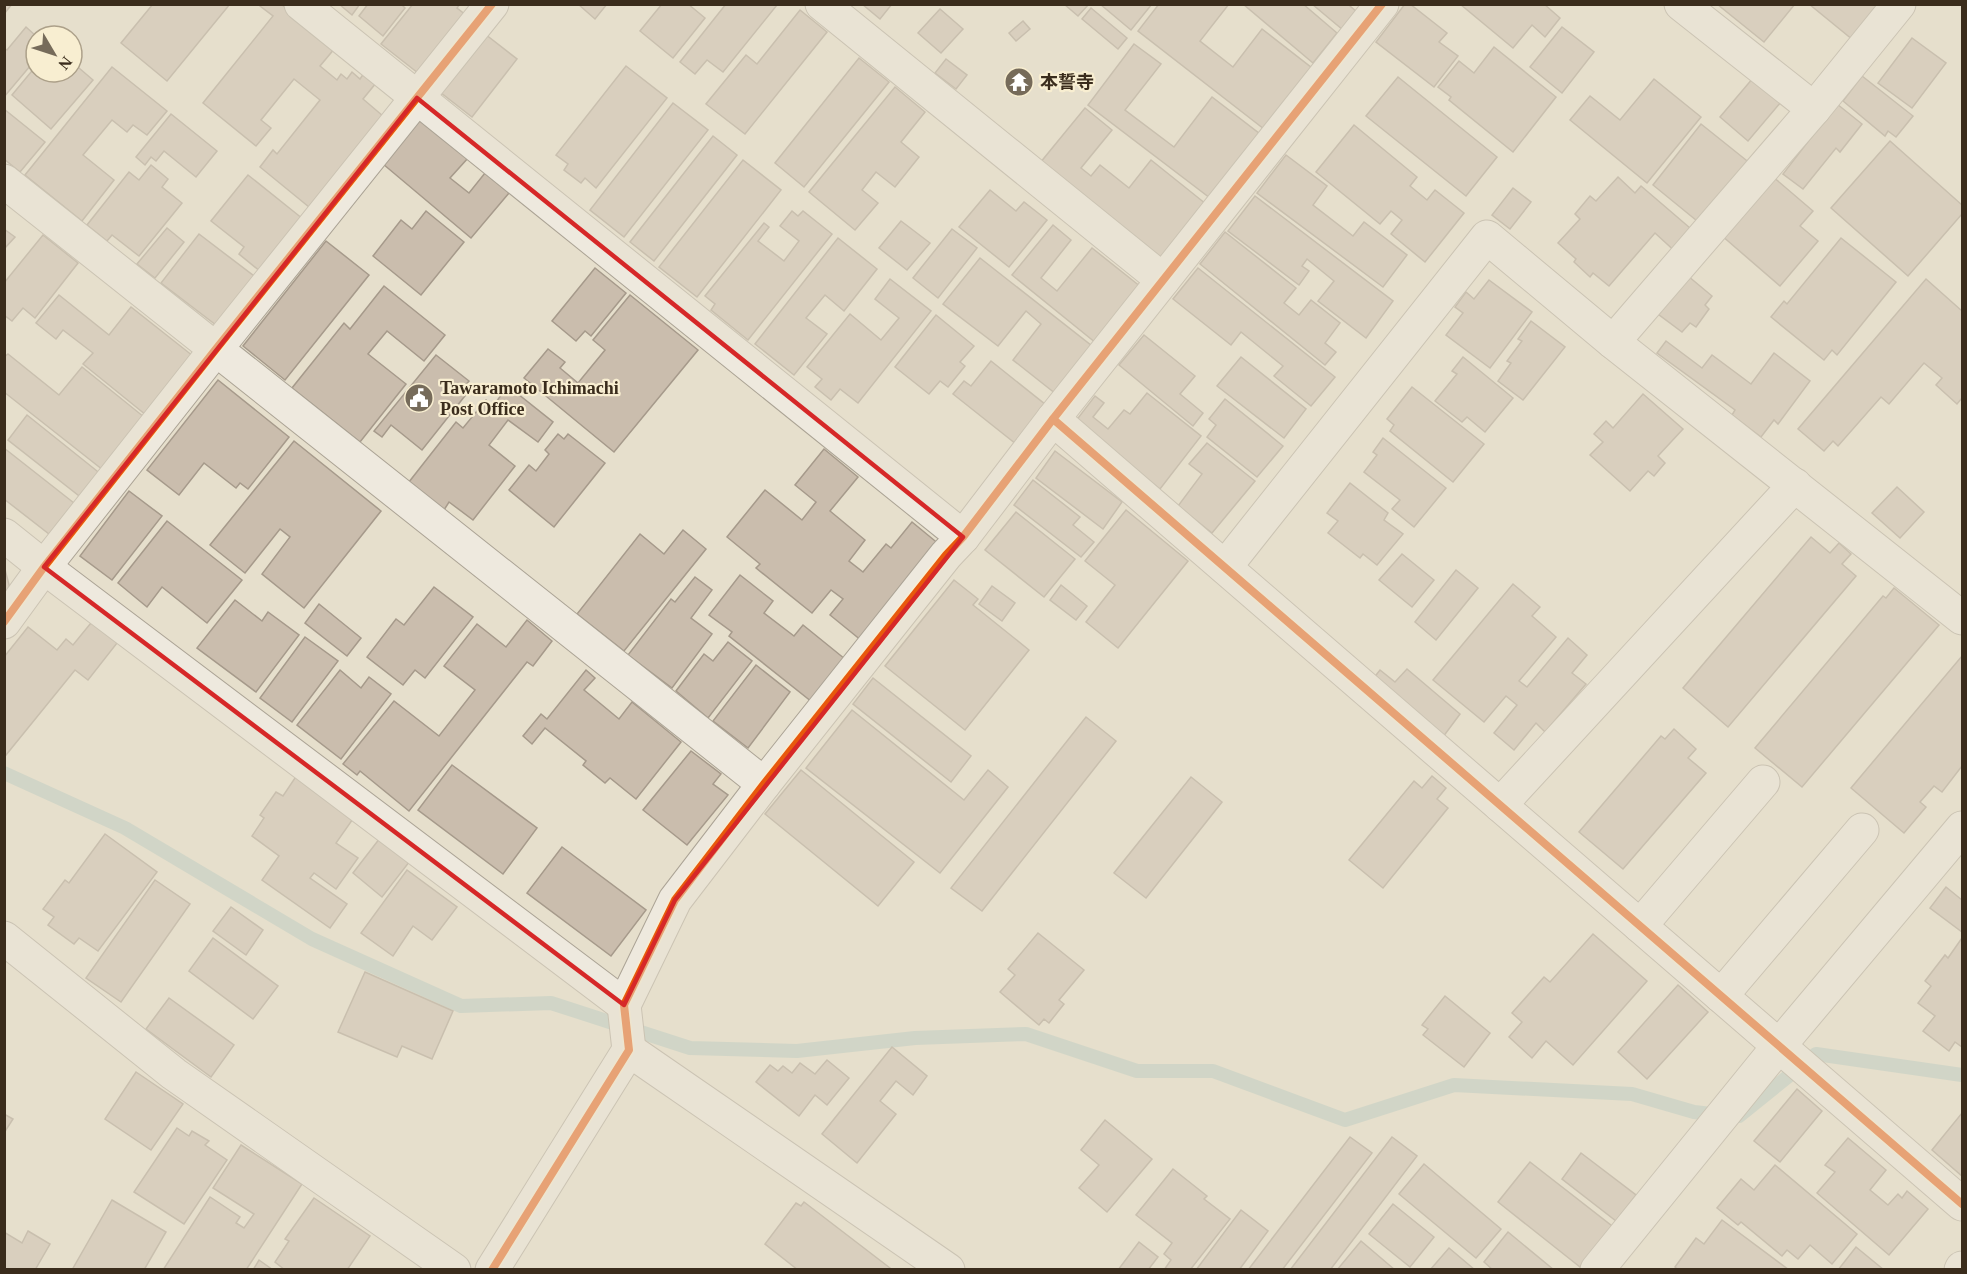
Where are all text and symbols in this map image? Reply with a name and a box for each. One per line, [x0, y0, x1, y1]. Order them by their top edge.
north arrow [24, 24, 84, 84]
text: N [55, 53, 76, 73]
temple icon: 本誓寺 [1003, 66, 1035, 98]
place label: 本誓寺 [1040, 72, 1094, 92]
place label: Tawaramoto Ichimachi Post Office [440, 378, 619, 419]
public building icon: Tawaramoto Ichimachi Post Office [403, 382, 435, 414]

